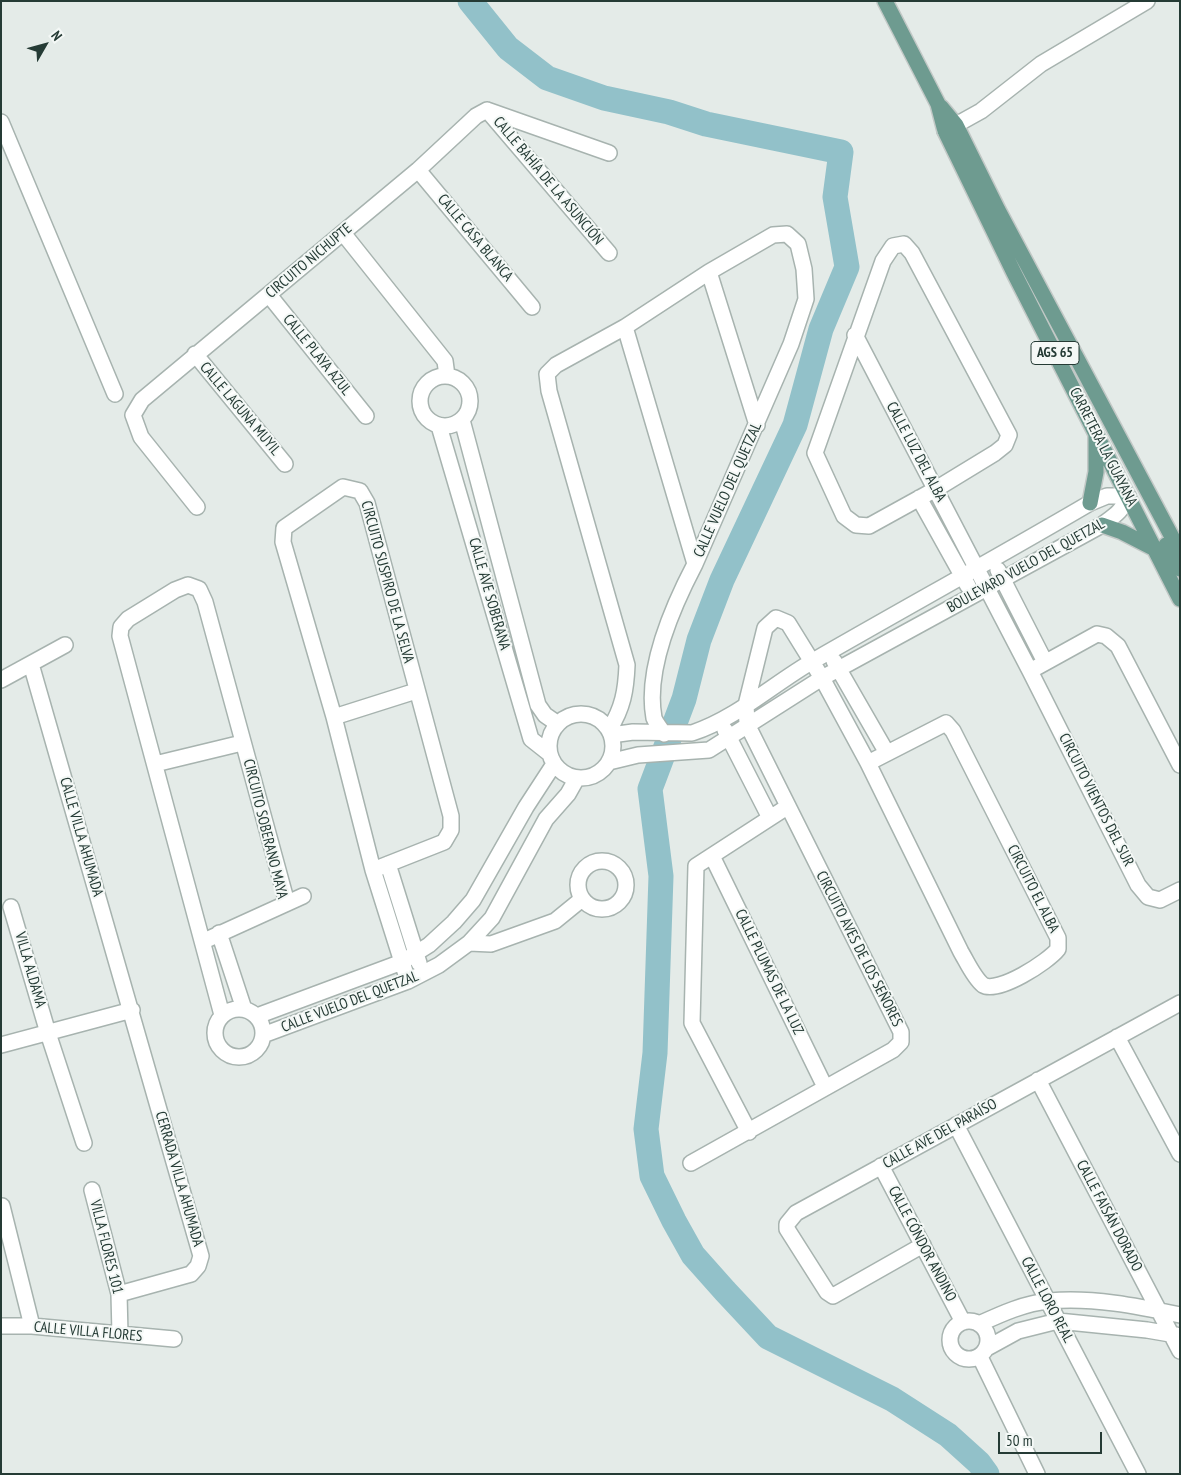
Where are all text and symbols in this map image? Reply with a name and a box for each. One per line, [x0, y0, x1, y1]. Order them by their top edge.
north arrow [20, 20, 70, 70]
text: N [47, 27, 66, 44]
street label: CALLE BAHÍA DE LA ASUNCIÓN [489, 113, 607, 249]
street label: CALLE CASA BLANCA [433, 191, 517, 285]
street label: CIRCUITO NICHUPTE [262, 220, 356, 302]
street label: CALLE PLAYA AZUL [279, 311, 355, 399]
road number: AGS 65 [1031, 342, 1079, 364]
street label: CALLE LAGUNA MUYIL [196, 359, 284, 459]
street label: CARRETERA LA GUAYANA [1065, 385, 1141, 509]
street label: CALLE LUZ DEL ALBA [882, 399, 950, 505]
street label: CALLE VUELO DEL QUETZAL [690, 420, 766, 560]
street label: CIRCUITO SUSPIRO DE LA SELVA [357, 499, 417, 665]
street label: BOULEVARD VUELO DEL QUETZAL [944, 515, 1108, 617]
street label: CALLE AVE SOBERANA [464, 536, 514, 652]
street label: CIRCUITO VIENTOS DEL SUR [1055, 730, 1137, 870]
street label: CIRCUITO SOBERANO MAYA [239, 757, 291, 901]
street label: CALLE VILLA AHUMADA [55, 775, 107, 899]
street label: CIRCUITO EL ALBA [1003, 842, 1063, 936]
street label: CIRCUITO AVES DE LOS SEÑORES [812, 868, 906, 1030]
street label: CALLE PLUMAS DE LA LUZ [731, 906, 807, 1038]
street label: VILLA ALDAMA [11, 930, 49, 1010]
street label: CALLE VUELO DEL QUETZAL [279, 967, 421, 1037]
street label: CALLE AVE DEL PARAÍSO [880, 1095, 1000, 1173]
street label: CERRADA VILLA AHUMADA [151, 1109, 207, 1249]
street label: CALLE FAISÁN DORADO [1072, 1157, 1146, 1275]
street label: CALLE CÓNDOR ANDINO [884, 1183, 960, 1305]
street label: VILLA FLORES 101 [86, 1198, 126, 1296]
street label: CALLE LORO REAL [1017, 1254, 1077, 1346]
street label: CALLE VILLA FLORES [33, 1318, 143, 1346]
scale bar [1001, 1422, 1105, 1454]
text: 50 m [1006, 1431, 1032, 1450]

